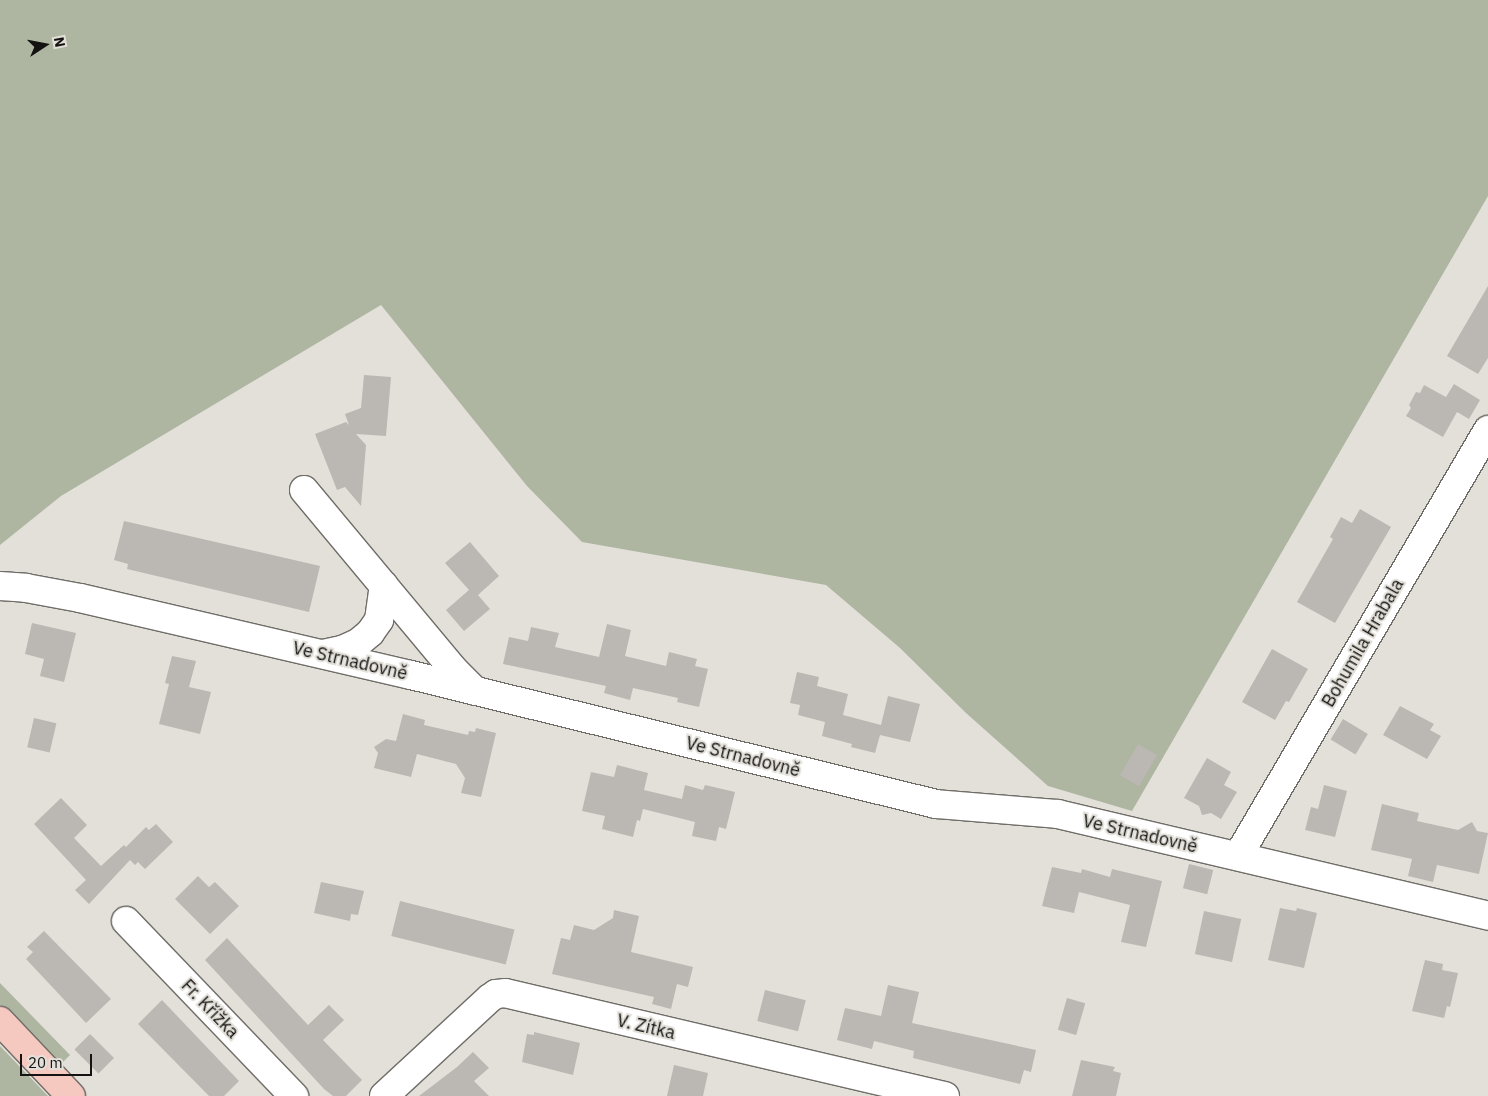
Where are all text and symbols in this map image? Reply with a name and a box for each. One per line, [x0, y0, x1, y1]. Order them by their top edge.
north arrow [20, 20, 70, 70]
text: N [50, 35, 70, 49]
street label: Bohumila Hrabala [1317, 575, 1409, 711]
street label: Ve Strnadovně [291, 637, 409, 685]
street label: Ve Strnadovně [684, 732, 802, 782]
street label: Ve Strnadovně [1081, 810, 1199, 858]
street label: Fr. Křížka [177, 975, 243, 1043]
street label: V. Zítka [615, 1010, 677, 1044]
scale bar [22, 1044, 95, 1076]
text: 20 m [28, 1053, 63, 1072]

